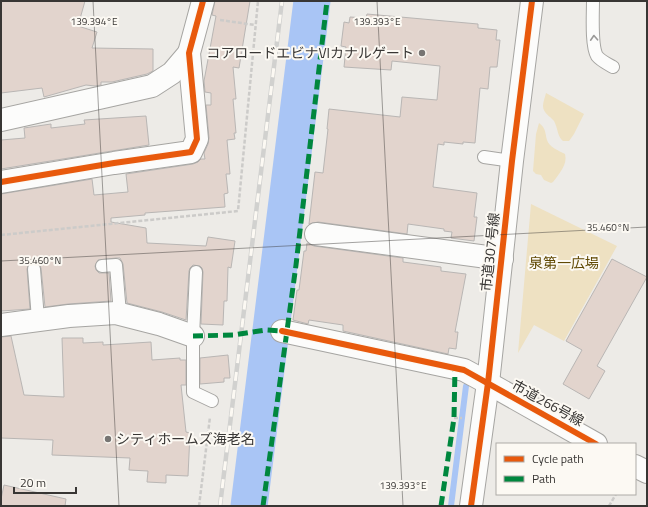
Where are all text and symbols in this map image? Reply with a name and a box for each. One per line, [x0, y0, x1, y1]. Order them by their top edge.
text: 139.394°E [71, 14, 118, 29]
text: 139.393°E [354, 14, 401, 29]
one-way arrow [589, 35, 598, 41]
place label: コアロードエビナVIカナルゲート [206, 42, 414, 63]
marker: コアロードエビナVIカナルゲート [417, 48, 427, 58]
street label: 市道307号線 [475, 211, 504, 293]
text: 35.460°N [587, 220, 629, 235]
park label: 泉第一広場 [529, 252, 599, 273]
text: 35.460°N [19, 253, 61, 268]
street label: 市道266号線 [508, 374, 588, 431]
place label: シティホームズ海老名 [116, 428, 255, 449]
marker: シティホームズ海老名 [103, 434, 113, 444]
legend [496, 443, 636, 495]
text: Cycle path [532, 449, 584, 468]
scale bar [14, 469, 76, 495]
text: Path [532, 469, 556, 488]
text: 20 m [20, 473, 46, 492]
text: 139.393°E [380, 478, 427, 493]

